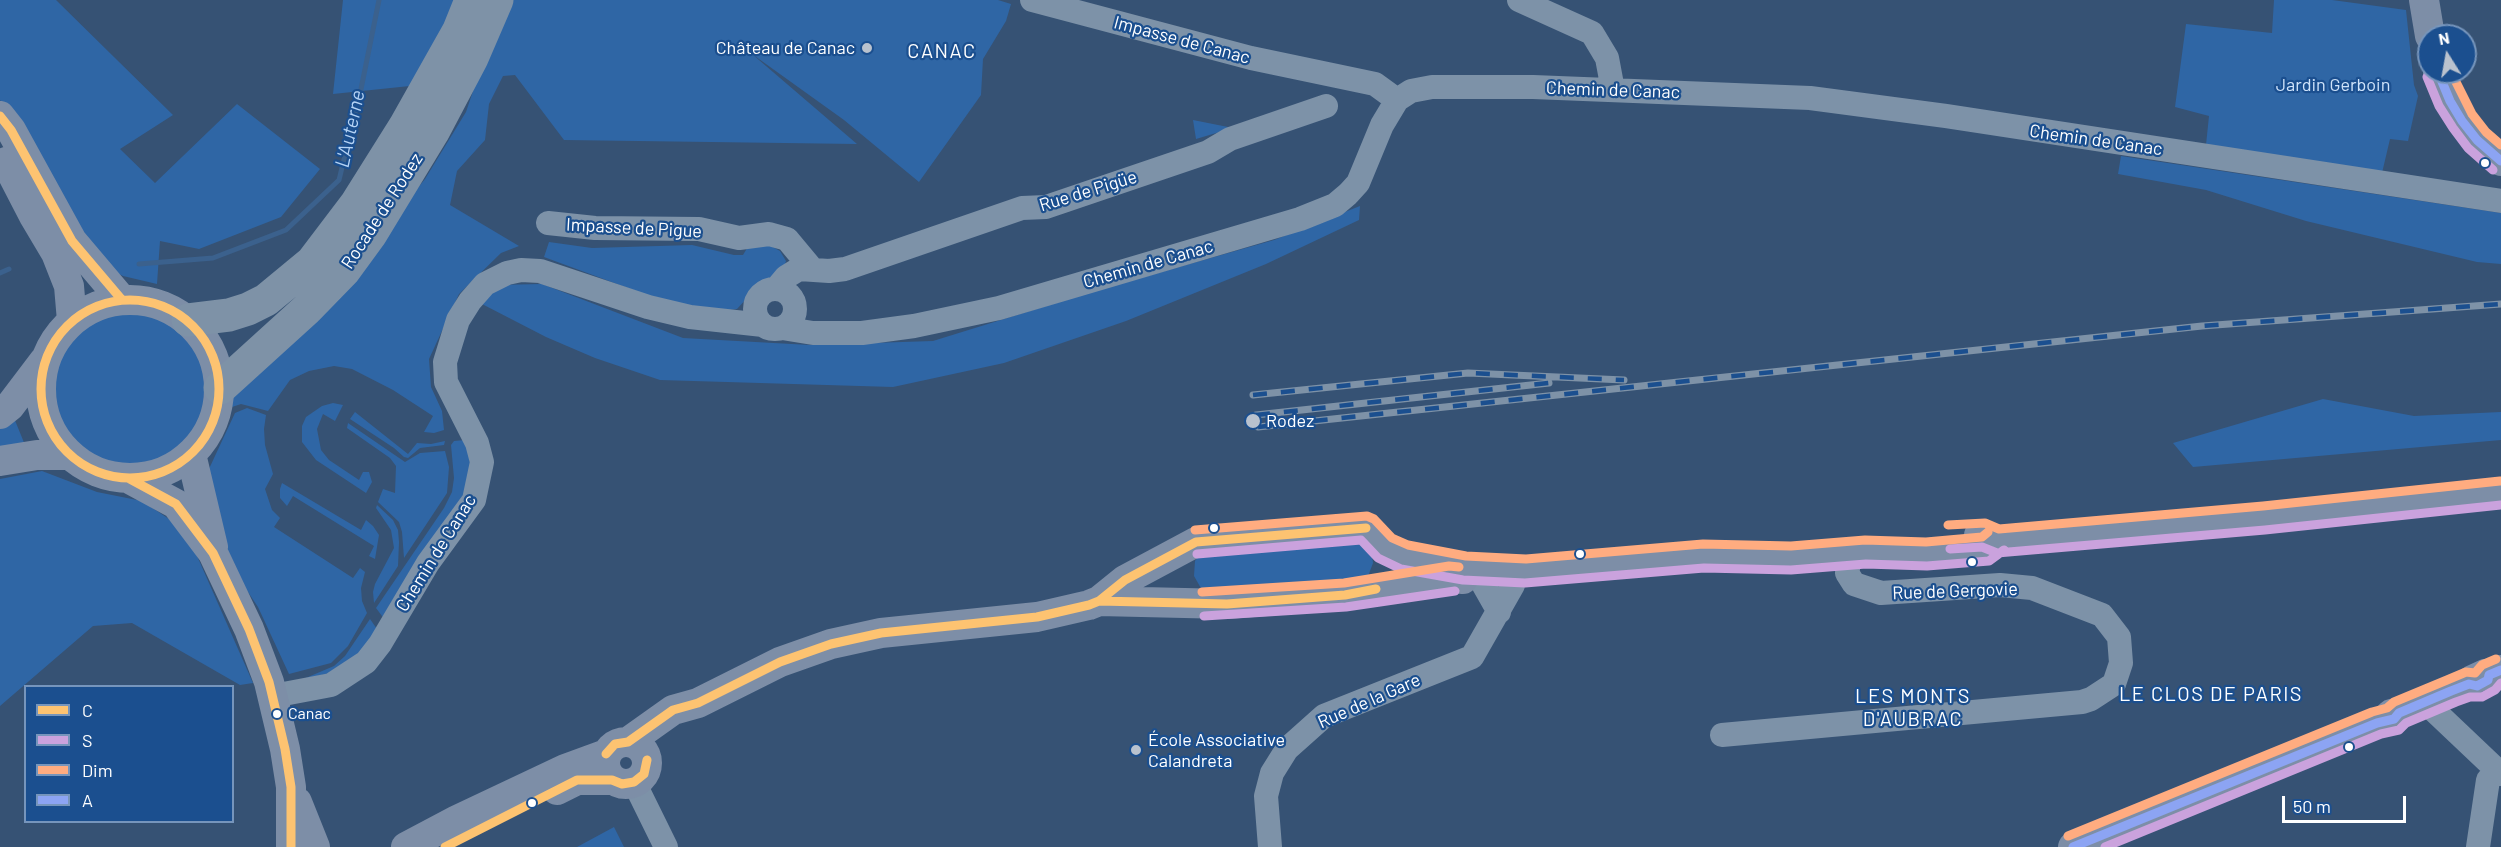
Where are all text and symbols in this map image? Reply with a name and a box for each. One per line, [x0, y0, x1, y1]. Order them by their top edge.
street label: Impasse de Canac [1111, 11, 1253, 69]
north arrow [2417, 24, 2477, 84]
text: N [2437, 27, 2451, 48]
place label: Château de Canac [716, 37, 855, 59]
district label: CANAC [907, 39, 977, 63]
marker: Château de Canac [860, 41, 874, 55]
park label: Jardin Gerboin [2276, 74, 2390, 96]
street label: Chemin de Canac [1546, 77, 1680, 103]
water label: L'Auterne [330, 88, 370, 170]
street label: Chemin de Canac [2028, 120, 2164, 160]
street label: Rocade de Rodez [337, 149, 427, 273]
unlabelled marker [2479, 157, 2491, 169]
street label: Rue de Pigüe [1037, 166, 1139, 216]
street label: Impasse de Pigue [565, 214, 703, 242]
street label: Chemin de Canac [1081, 235, 1215, 293]
place label: Rodez [1266, 410, 1314, 432]
marker: Rodez [1244, 412, 1262, 430]
street label: Chemin de Canac [391, 490, 481, 616]
unlabelled marker [1208, 522, 1220, 534]
unlabelled marker [1574, 548, 1586, 560]
unlabelled marker [1966, 556, 1978, 568]
street label: Rue de Gergovie [1892, 578, 2018, 604]
street label: Rue de la Gare [1314, 669, 1424, 733]
district label: LE CLOS DE PARIS [2119, 682, 2303, 706]
district label: LES MONTS D'AUBRAC [1855, 684, 1971, 731]
legend [24, 685, 234, 823]
text: C [82, 699, 93, 721]
place label: Canac [288, 704, 331, 724]
marker: Canac [271, 708, 283, 720]
text: S [82, 729, 93, 751]
place label: École Associative Calandreta [1148, 729, 1285, 771]
unlabelled marker [2343, 741, 2355, 753]
marker: École Associative Calandreta [1129, 743, 1143, 757]
text: Dim [82, 759, 113, 781]
scale bar [2285, 784, 2410, 822]
text: A [82, 789, 93, 811]
text: 50 m [2293, 795, 2331, 817]
unlabelled marker [526, 797, 538, 809]

